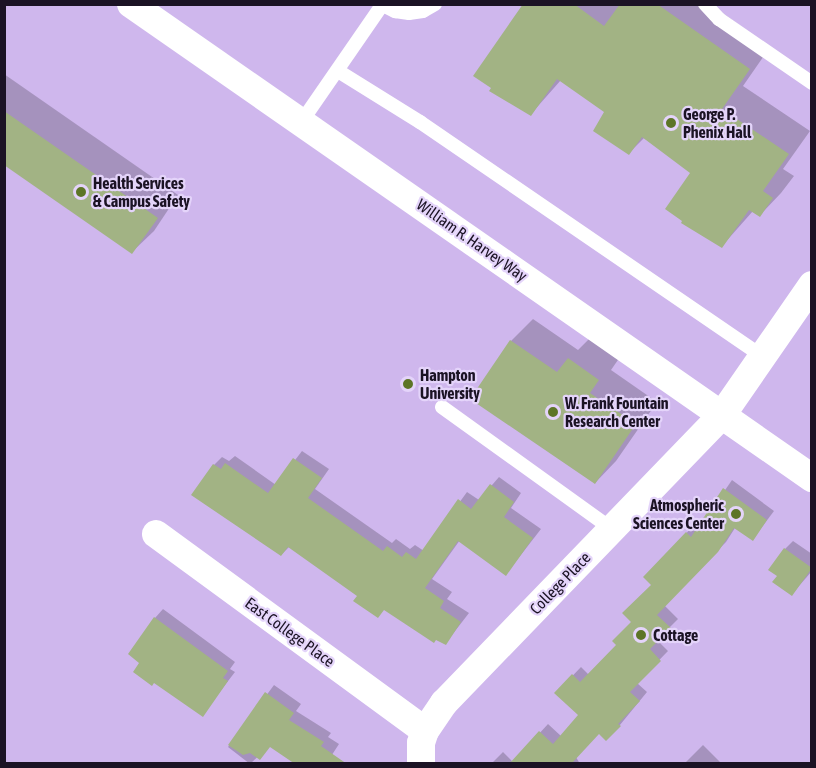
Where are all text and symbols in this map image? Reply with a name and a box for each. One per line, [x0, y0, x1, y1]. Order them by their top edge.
place label: George P. Phenix Hall [683, 104, 751, 142]
marker: George P. Phenix Hall [664, 116, 678, 130]
place label: Health Services & Campus Safety [93, 173, 190, 211]
marker: Health Services & Campus Safety [74, 185, 88, 199]
street label: William R. Harvey Way [413, 195, 531, 285]
place label: Hampton University [420, 365, 480, 403]
marker: Hampton University [401, 377, 415, 391]
place label: W. Frank Fountain Research Center [565, 393, 669, 431]
marker: W. Frank Fountain Research Center [546, 405, 560, 419]
place label: Atmospheric Sciences Center [633, 495, 724, 533]
marker: Atmospheric Sciences Center [729, 507, 743, 521]
street label: College Place [526, 548, 594, 618]
street label: East College Place [242, 593, 338, 671]
place label: Cottage [653, 625, 698, 645]
marker: Cottage [634, 628, 648, 642]

